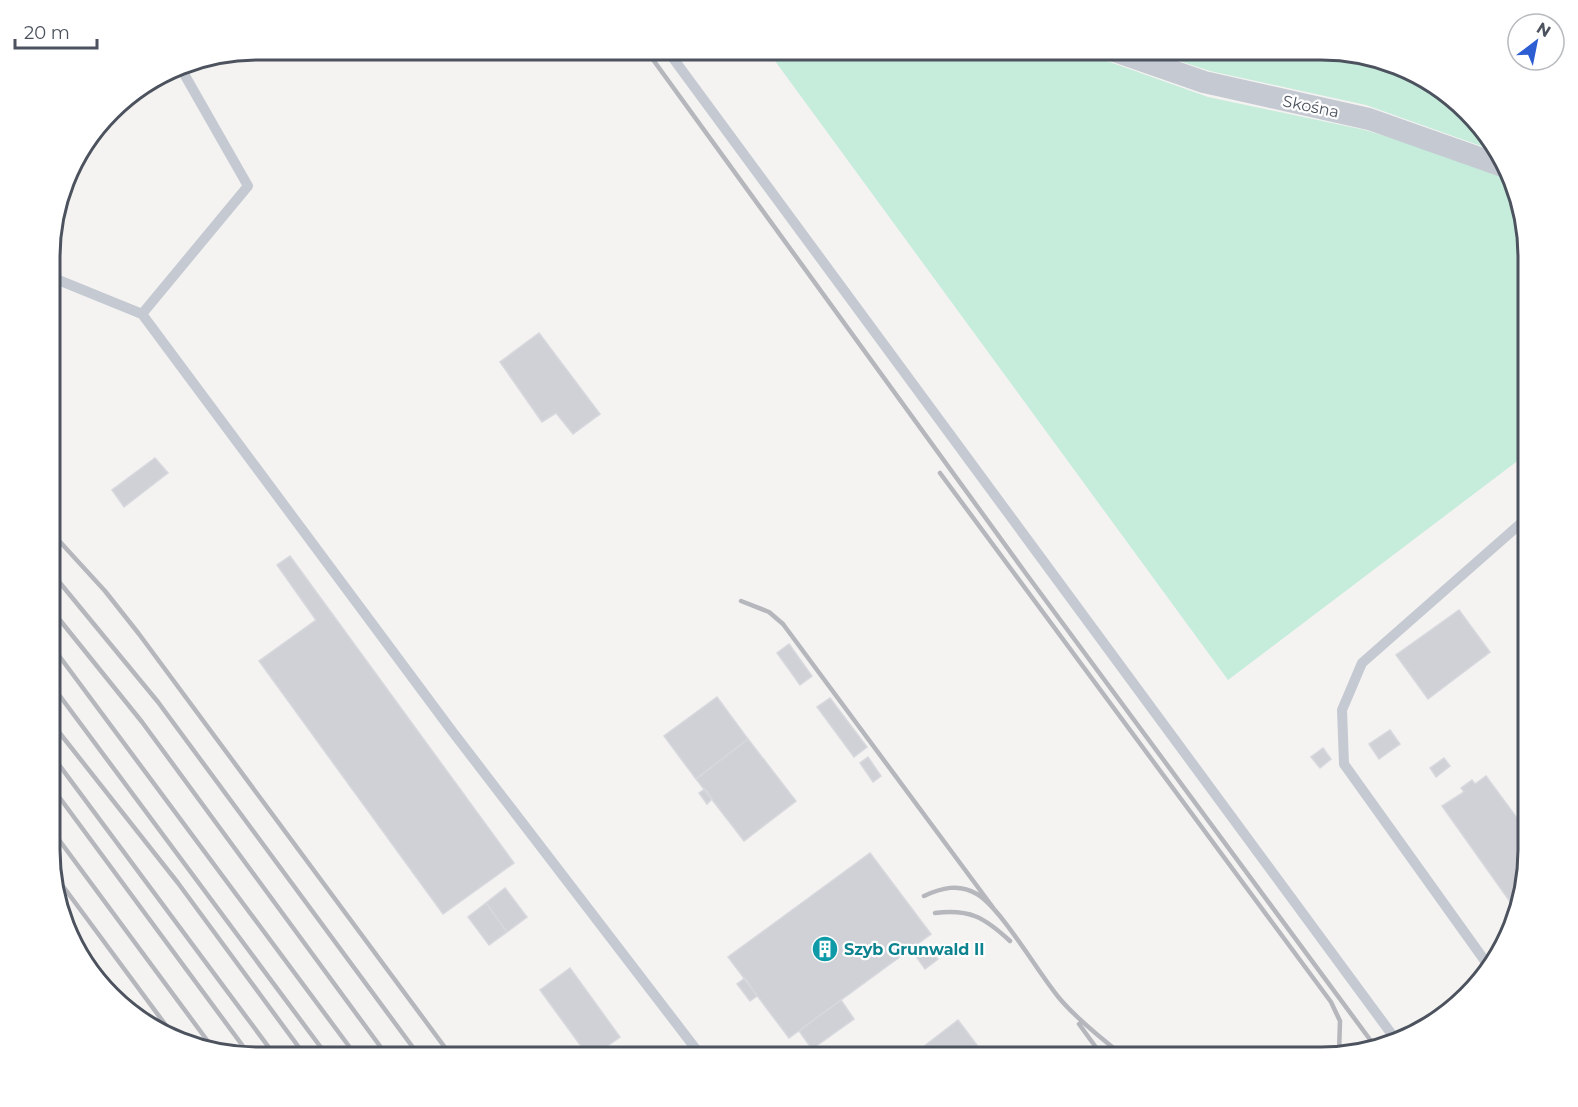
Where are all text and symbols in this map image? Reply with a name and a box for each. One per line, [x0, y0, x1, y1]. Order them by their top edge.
scale bar [15, 12, 98, 50]
north arrow [1506, 12, 1566, 72]
text: N [1533, 18, 1554, 41]
text: 20 m [24, 22, 70, 44]
street label: Skośna [1281, 91, 1341, 122]
building icon: Szyb Grunwald II [810, 934, 840, 964]
place label: Szyb Grunwald II [844, 940, 984, 959]

